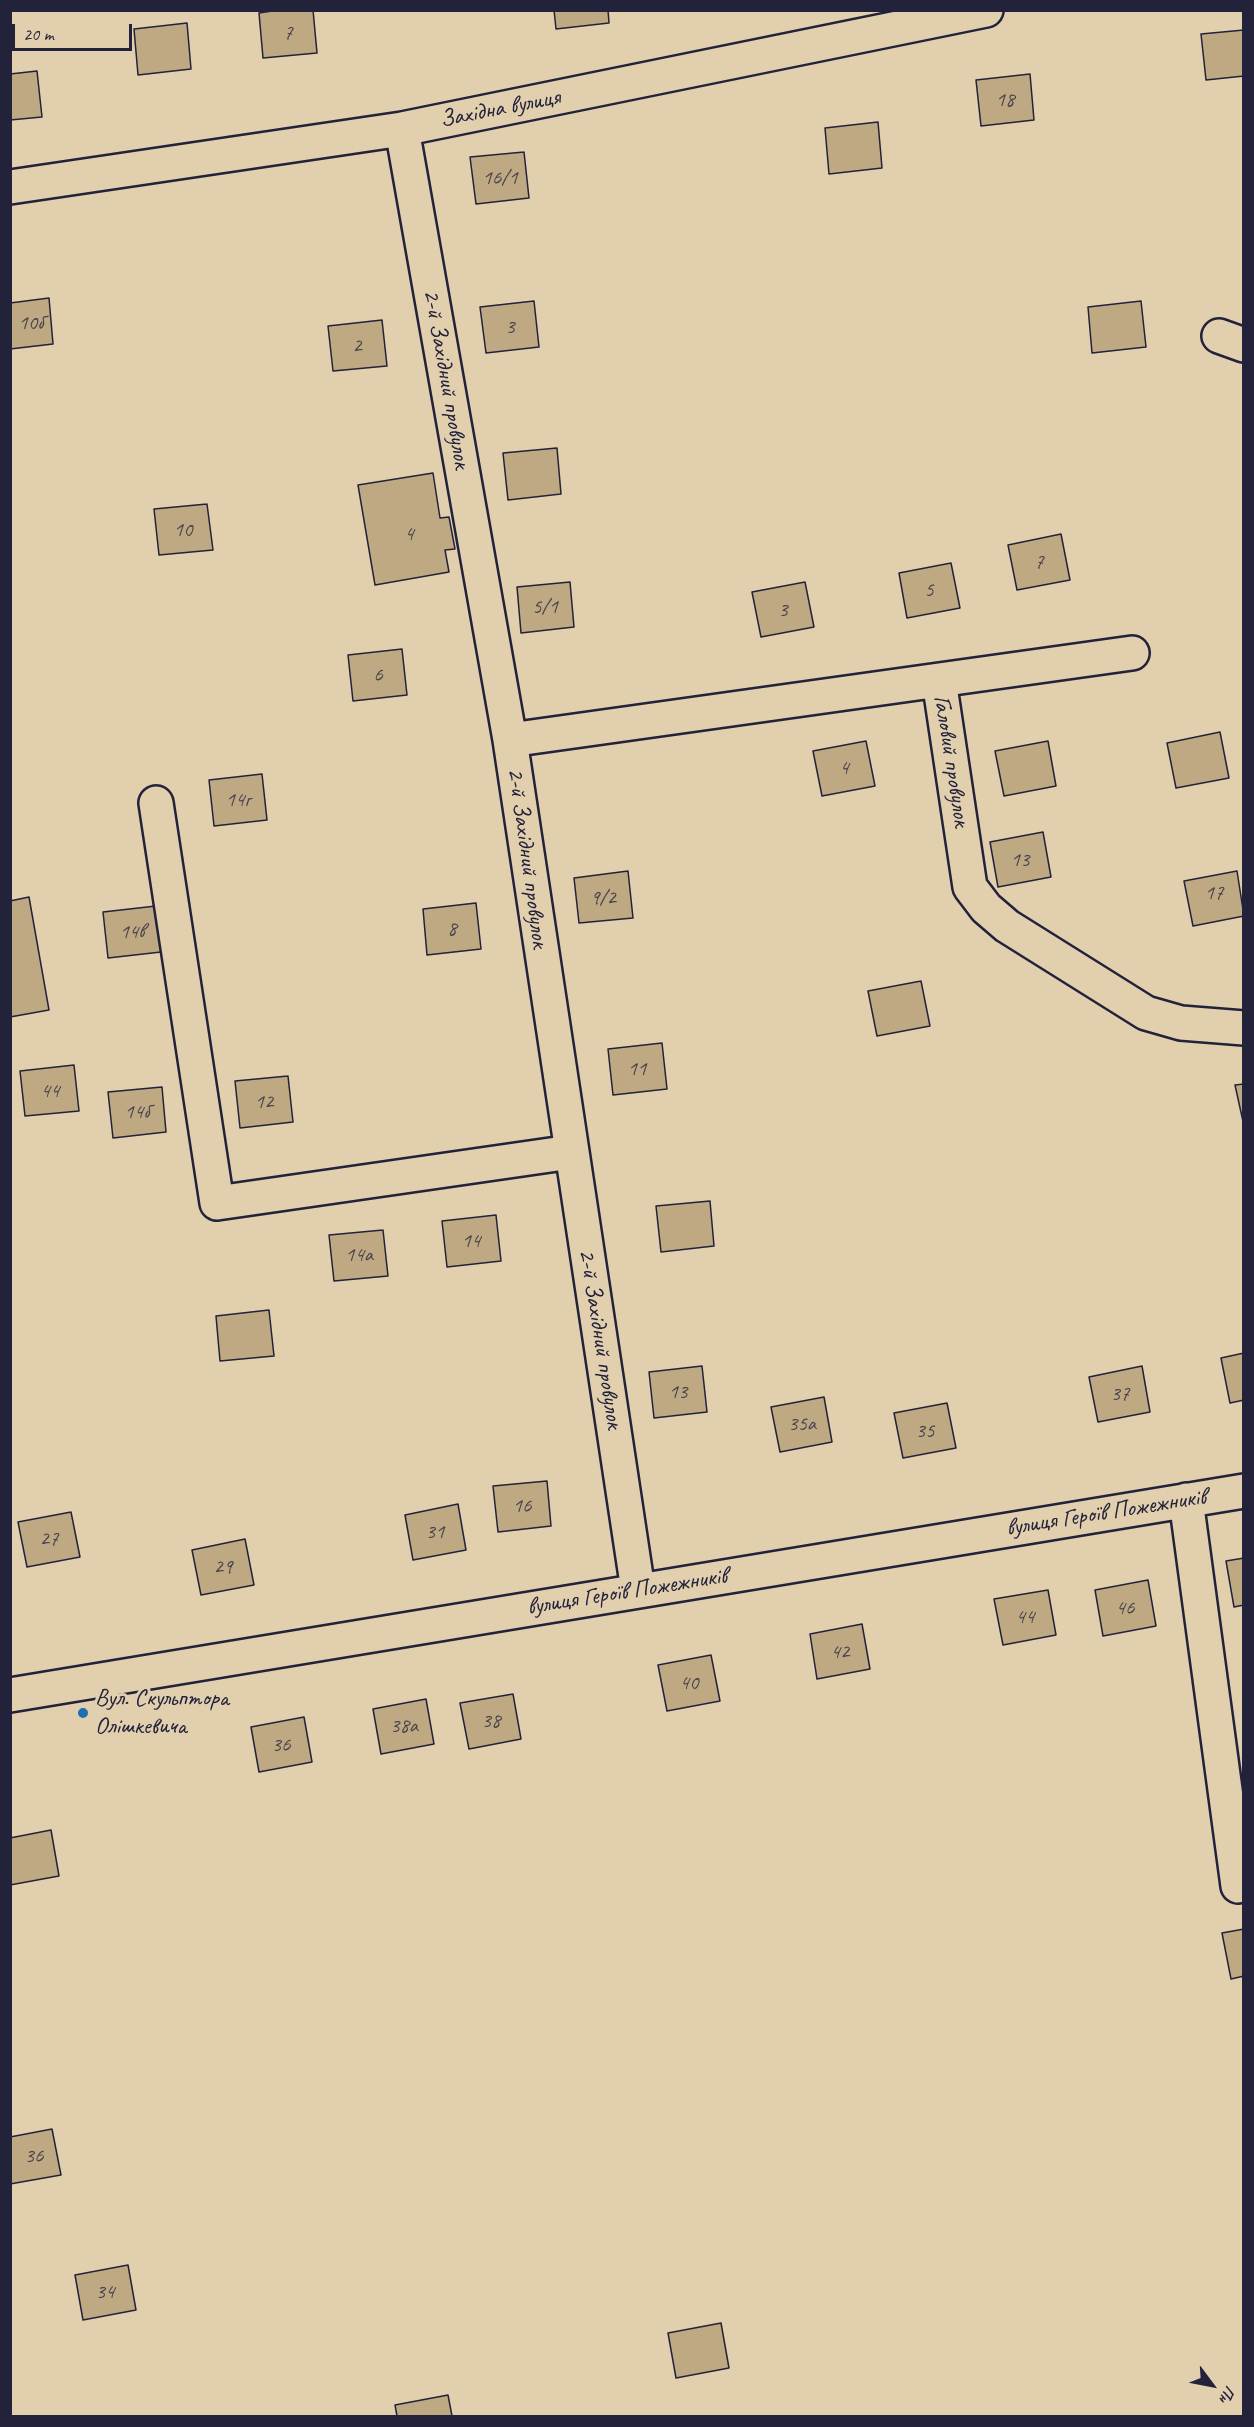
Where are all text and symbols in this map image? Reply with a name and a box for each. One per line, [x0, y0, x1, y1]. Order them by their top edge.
scale bar [15, 12, 135, 50]
house number: 7 [283, 20, 293, 46]
text: 20 m [23, 23, 54, 45]
street label: Західна вулиця [437, 83, 563, 135]
house number: 18 [996, 87, 1014, 113]
house number: 16/1 [482, 165, 518, 191]
street label: 2-й Західний провулок [416, 287, 476, 471]
house number: 10б [18, 310, 44, 336]
house number: 3 [505, 314, 515, 340]
house number: 2 [352, 333, 362, 359]
house number: 10 [174, 517, 192, 543]
house number: 4 [404, 521, 414, 547]
house number: 7 [1034, 549, 1044, 575]
house number: 5 [924, 577, 934, 603]
house number: 5/1 [532, 594, 558, 620]
house number: 3 [778, 597, 788, 623]
house number: 6 [373, 662, 383, 688]
street label: Галовий провулок [926, 693, 976, 829]
house number: 4 [839, 755, 849, 781]
street label: 2-й Західний провулок [500, 766, 554, 950]
house number: 14г [226, 787, 250, 813]
house number: 13 [1011, 847, 1029, 873]
house number: 17 [1205, 880, 1223, 906]
house number: 9/2 [590, 885, 616, 911]
house number: 8 [447, 916, 457, 942]
house number: 14в [119, 919, 145, 945]
house number: 11 [628, 1056, 646, 1082]
house number: 44 [41, 1078, 59, 1104]
house number: 12 [255, 1089, 273, 1115]
house number: 14б [124, 1099, 150, 1125]
house number: 14 [462, 1228, 480, 1254]
house number: 14а [345, 1242, 373, 1268]
street label: 2-й Західний провулок [572, 1247, 628, 1431]
house number: 13 [669, 1379, 687, 1405]
house number: 37 [1111, 1381, 1129, 1407]
house number: 35а [788, 1411, 816, 1437]
house number: 35 [916, 1418, 934, 1444]
street label: вулиця Героїв Пожежників [1004, 1483, 1208, 1543]
house number: 16 [513, 1493, 531, 1519]
house number: 31 [426, 1519, 444, 1545]
house number: 27 [40, 1526, 58, 1552]
house number: 29 [214, 1554, 232, 1580]
street label: вулиця Героїв Пожежників [525, 1562, 729, 1622]
house number: 46 [1116, 1595, 1134, 1621]
house number: 44 [1016, 1604, 1034, 1630]
house number: 42 [831, 1639, 849, 1665]
house number: 40 [680, 1670, 698, 1696]
place label: Вул. Скульптора Олішкевича [95, 1685, 229, 1741]
marker: Вул. Скульптора Олішкевича [76, 1706, 90, 1720]
house number: 38 [482, 1708, 500, 1734]
house number: 38а [390, 1713, 418, 1739]
house number: 36 [272, 1732, 290, 1758]
house number: 36 [25, 2143, 43, 2169]
house number: 34 [96, 2279, 114, 2305]
north arrow [1182, 2355, 1242, 2415]
text: Пн [1214, 2382, 1240, 2407]

